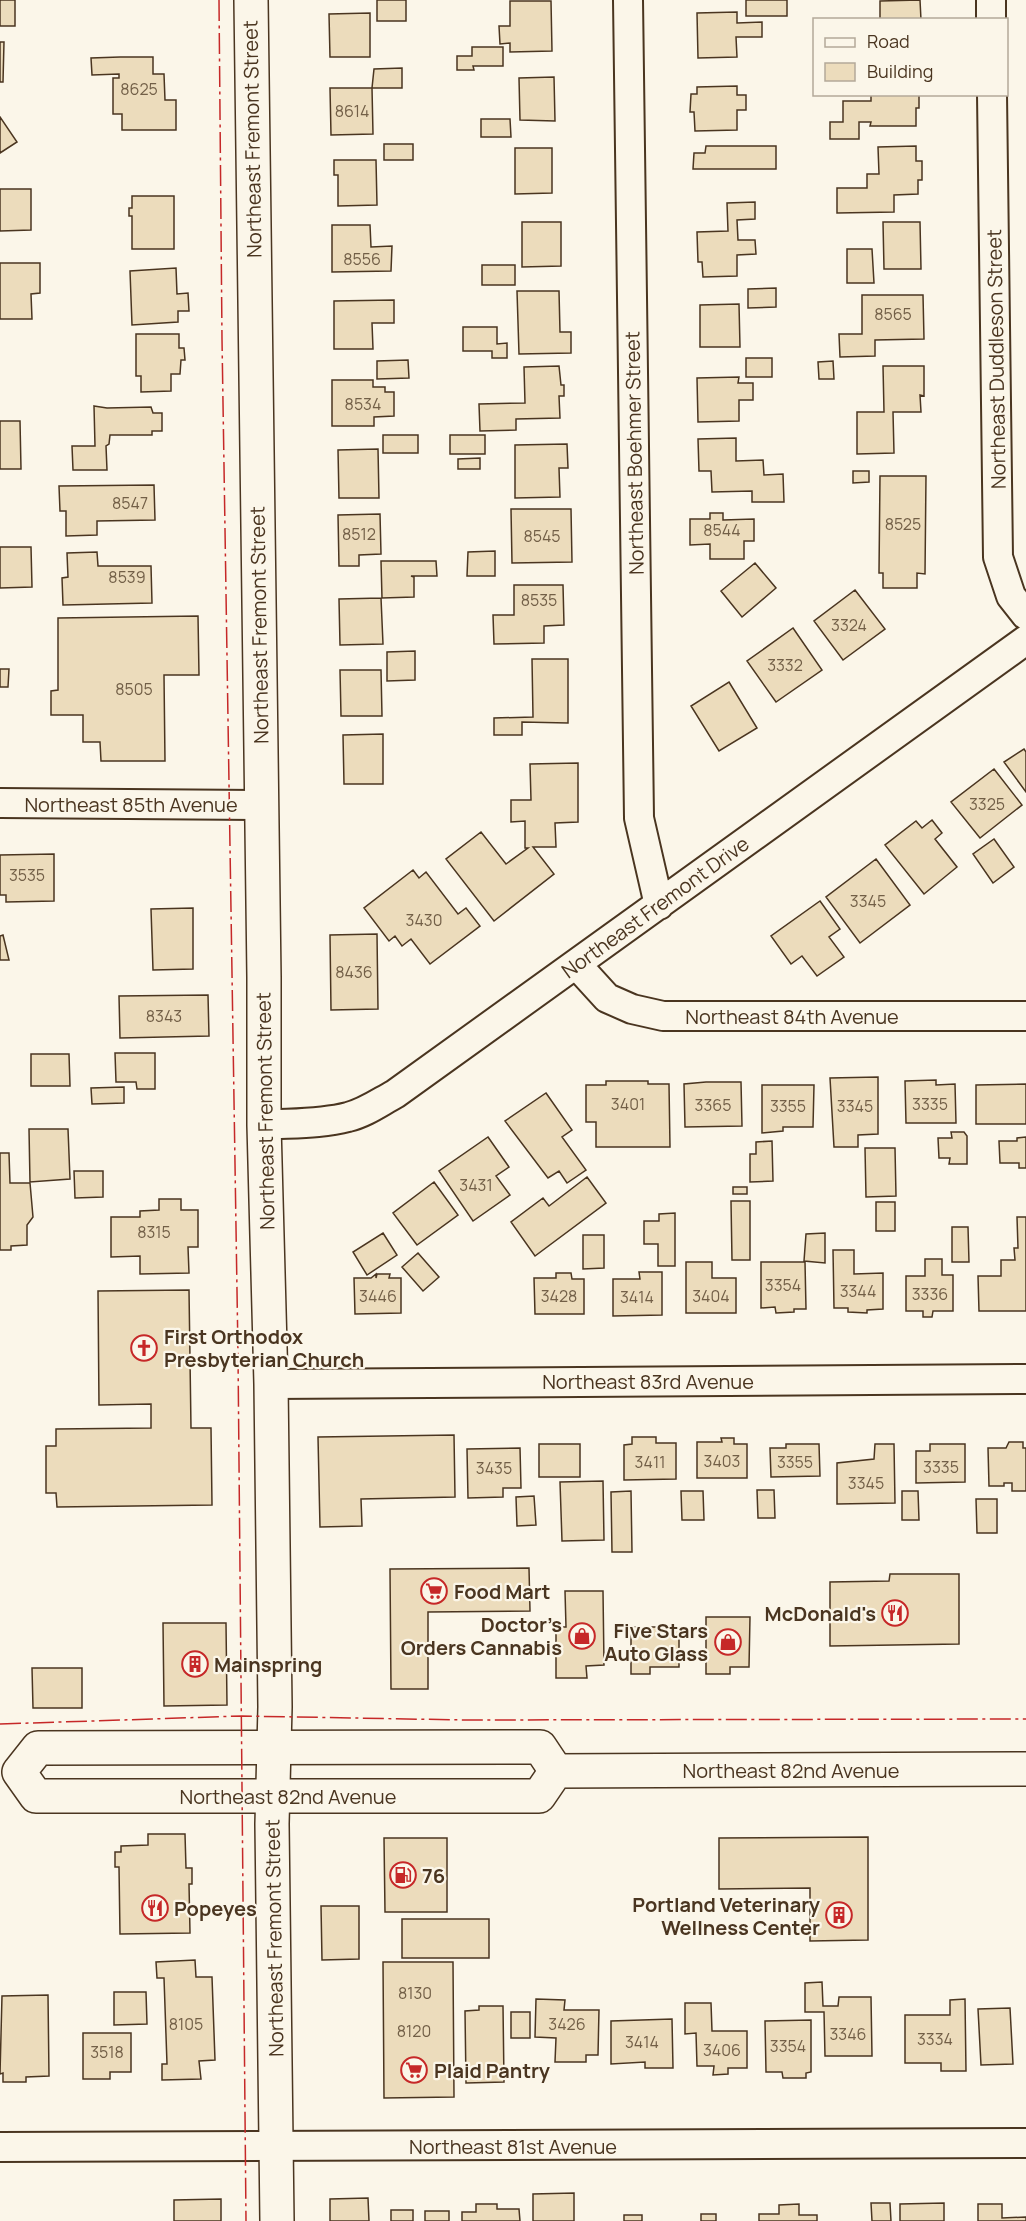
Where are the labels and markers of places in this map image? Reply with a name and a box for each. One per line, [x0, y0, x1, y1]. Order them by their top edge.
place label: First Orthodox Presbyterian Church [164, 1323, 364, 1373]
church icon: First Orthodox Presbyterian Church [129, 1333, 159, 1363]
supermarket icon: Food Mart [419, 1576, 449, 1606]
place label: Food Mart [454, 1578, 551, 1605]
restaurant icon: McDonald's [880, 1598, 910, 1628]
place label: McDonald's [765, 1600, 876, 1627]
place label: Doctor’s Orders Cannabis [401, 1611, 562, 1661]
place label: Five Stars Auto Glass [604, 1617, 708, 1667]
shop icon: Doctor’s Orders Cannabis [567, 1621, 597, 1651]
shop icon: Five Stars Auto Glass [713, 1627, 743, 1657]
building icon: Mainspring [180, 1649, 210, 1679]
place label: Mainspring [214, 1651, 322, 1678]
fuel station icon: 76 [388, 1860, 418, 1890]
place label: 76 [422, 1862, 445, 1889]
place label: Portland Veterinary Wellness Center [632, 1891, 821, 1941]
restaurant icon: Popeyes [140, 1893, 170, 1923]
place label: Popeyes [174, 1895, 257, 1922]
building icon: Portland Veterinary Wellness Center [824, 1900, 854, 1930]
supermarket icon: Plaid Pantry [399, 2055, 429, 2085]
place label: Plaid Pantry [434, 2057, 551, 2084]

